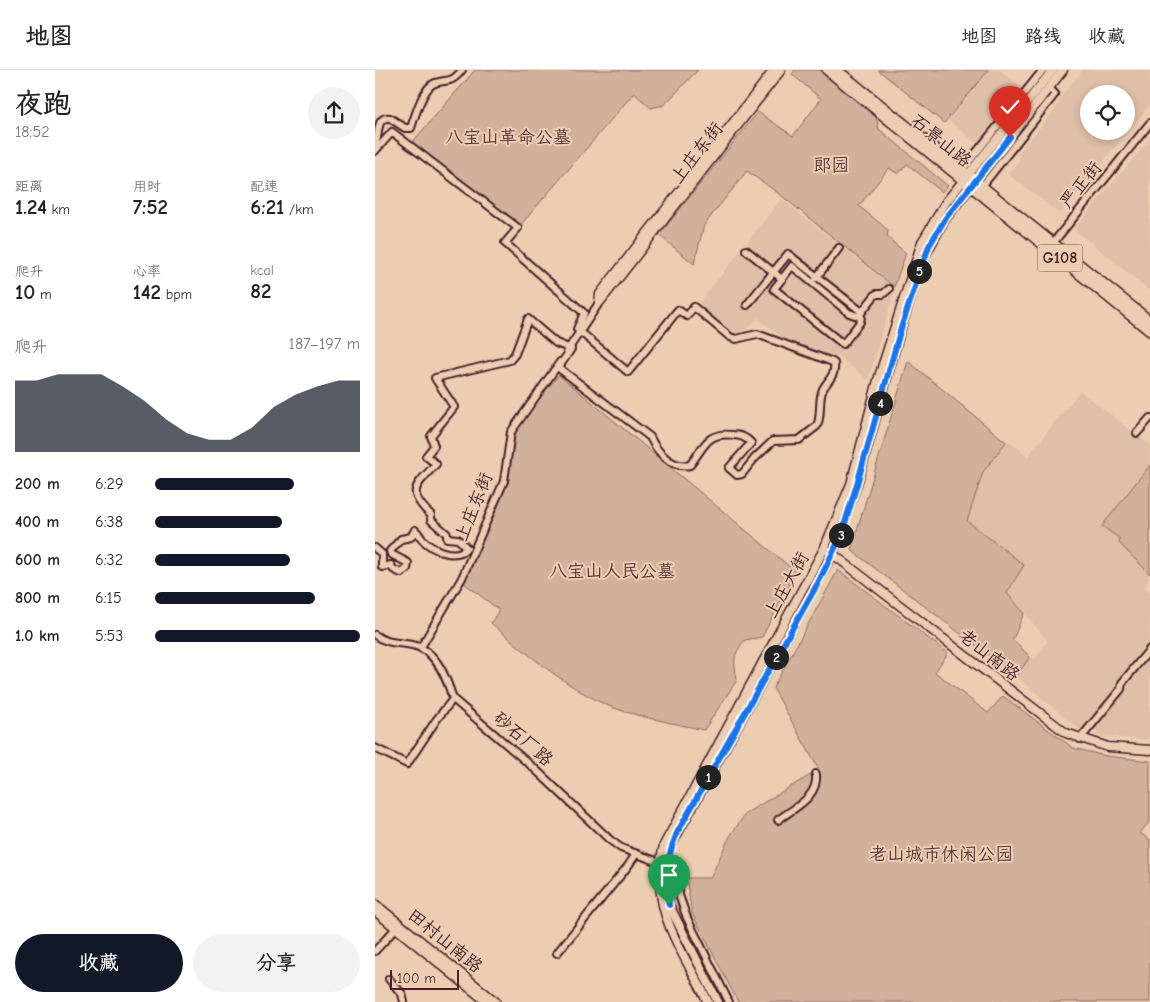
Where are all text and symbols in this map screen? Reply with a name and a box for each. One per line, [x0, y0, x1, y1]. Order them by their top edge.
text: 地图 [25, 22, 73, 50]
text: 地图 [961, 26, 997, 47]
text: 路线 [1025, 26, 1061, 47]
text: 收藏 [1089, 26, 1125, 47]
map controls [1080, 85, 1135, 140]
button: locate [1080, 85, 1135, 140]
pin [989, 86, 1031, 137]
button: share [308, 87, 360, 139]
text: 夜跑 [15, 88, 71, 120]
icon: check [996, 93, 1024, 121]
street label: 石景山路 [906, 110, 976, 172]
street label: 上庄东街 [667, 118, 727, 188]
text: 18:52 [15, 123, 50, 141]
park label: 八宝山革命公墓 [445, 127, 571, 148]
park label: 郎园 [813, 155, 849, 176]
street label: 严正街 [1056, 157, 1106, 213]
text: 距离 [15, 178, 43, 195]
text: 用时 [133, 178, 161, 195]
text: 配速 [250, 178, 278, 195]
text: 1.24 [15, 195, 47, 219]
text: 7:52 [133, 195, 168, 219]
text: 6:21 [250, 195, 284, 219]
text: km [47, 201, 70, 218]
text: /km [284, 201, 314, 218]
road number: G108 [1037, 244, 1083, 272]
pin: 5 [907, 258, 931, 284]
text: kcal [250, 262, 274, 279]
text: 爬升 [15, 263, 43, 280]
text: 心率 [133, 263, 161, 280]
text: 5 [916, 263, 923, 280]
text: 82 [250, 279, 272, 303]
text: 10 [15, 280, 35, 304]
text: 142 [133, 280, 161, 304]
text: m [35, 286, 52, 303]
text: bpm [161, 286, 192, 303]
text: 187–197 m [289, 335, 360, 353]
text: 爬升 [15, 338, 47, 356]
pin: 4 [867, 390, 893, 416]
text: 4 [877, 395, 884, 412]
street label: 上庄东街 [451, 470, 497, 544]
text: 200 m [15, 475, 60, 493]
text: 6:29 [95, 475, 123, 493]
text: 400 m [15, 513, 59, 531]
text: 6:38 [95, 513, 123, 531]
pin: 3 [829, 522, 853, 548]
text: 3 [838, 527, 845, 544]
street label: 上庄大街 [760, 548, 814, 622]
text: 600 m [15, 551, 60, 569]
text: 6:32 [95, 551, 123, 569]
park label: 八宝山人民公墓 [549, 561, 675, 582]
text: 800 m [15, 589, 60, 607]
text: 6:15 [95, 589, 122, 607]
street label: 老山南路 [954, 625, 1024, 685]
text: 1.0 km [15, 627, 60, 645]
text: 5:53 [95, 627, 123, 645]
pin: 2 [763, 644, 789, 670]
text: 2 [773, 649, 780, 666]
street label: 砂石厂路 [489, 707, 557, 771]
pin: 1 [695, 764, 721, 790]
text: 1 [706, 769, 711, 786]
park label: 老山城市休闲公园 [869, 844, 1013, 865]
pin [648, 854, 690, 905]
icon: arrive [655, 861, 683, 889]
street label: 田村山南路 [403, 905, 487, 977]
button: 收藏 [15, 934, 183, 992]
button: 分享 [193, 934, 360, 992]
scale bar [390, 967, 459, 990]
text: 100 m [397, 970, 436, 987]

